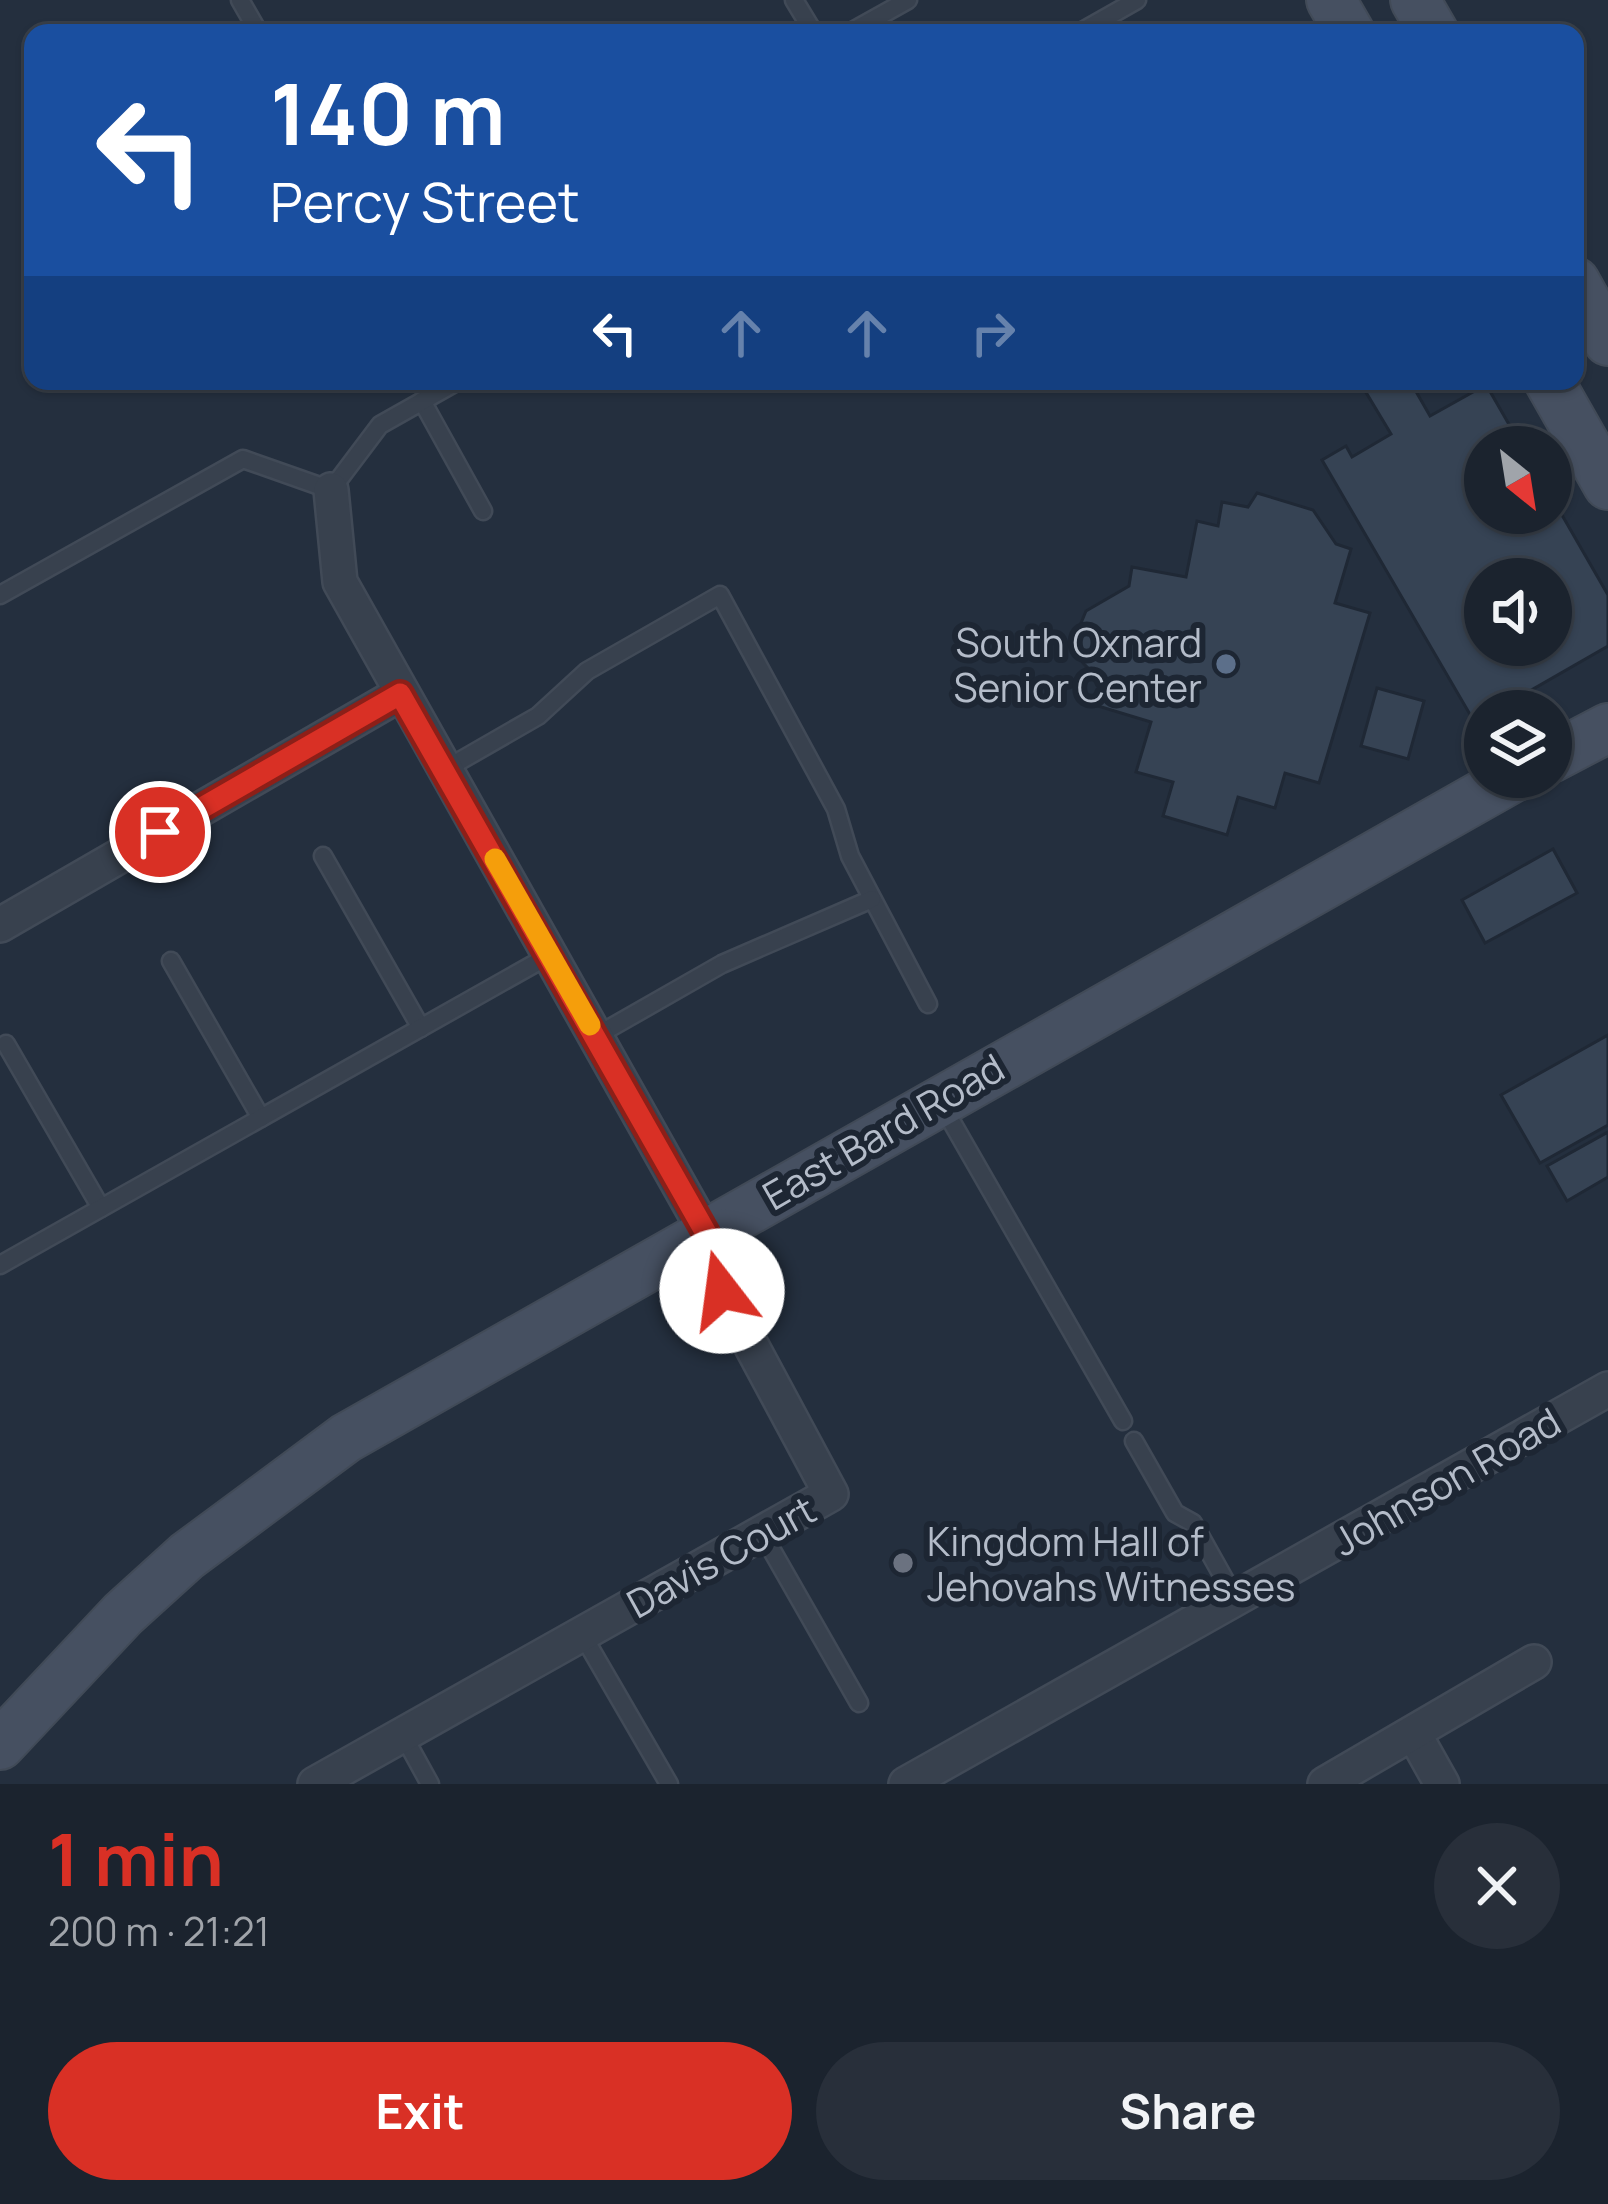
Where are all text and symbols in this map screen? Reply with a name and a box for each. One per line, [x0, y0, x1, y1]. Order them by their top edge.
text: 140 m [270, 55, 506, 170]
icon: left [72, 72, 228, 228]
text: Percy Street [270, 164, 580, 238]
icon: left [582, 300, 648, 366]
icon: ahead [708, 300, 774, 366]
icon: ahead [834, 300, 900, 366]
icon: right [960, 300, 1026, 366]
north arrow [1464, 426, 1572, 534]
map controls [1464, 426, 1572, 798]
button: sound [1464, 558, 1572, 666]
place label: South Oxnard Senior Center [954, 615, 1202, 714]
marker: South Oxnard Senior Center [1213, 651, 1239, 677]
button: layers [1464, 690, 1572, 798]
pin [109, 781, 211, 883]
icon: arrive [127, 799, 193, 865]
street label: East Bard Road [752, 1040, 1014, 1222]
position arrow [659, 1228, 785, 1354]
street label: Johnson Road [1322, 1394, 1570, 1568]
street label: Davis Court [617, 1482, 825, 1630]
place label: Kingdom Hall of Jehovahs Witnesses [927, 1514, 1296, 1613]
marker: Kingdom Hall of Jehovahs Witnesses [890, 1550, 916, 1576]
text: 1 min [48, 1809, 224, 1908]
button: close [1434, 1823, 1560, 1949]
text: 200 m · 21:21 [48, 1904, 270, 1958]
button: Exit [48, 2042, 792, 2180]
button: Share [816, 2042, 1560, 2180]

